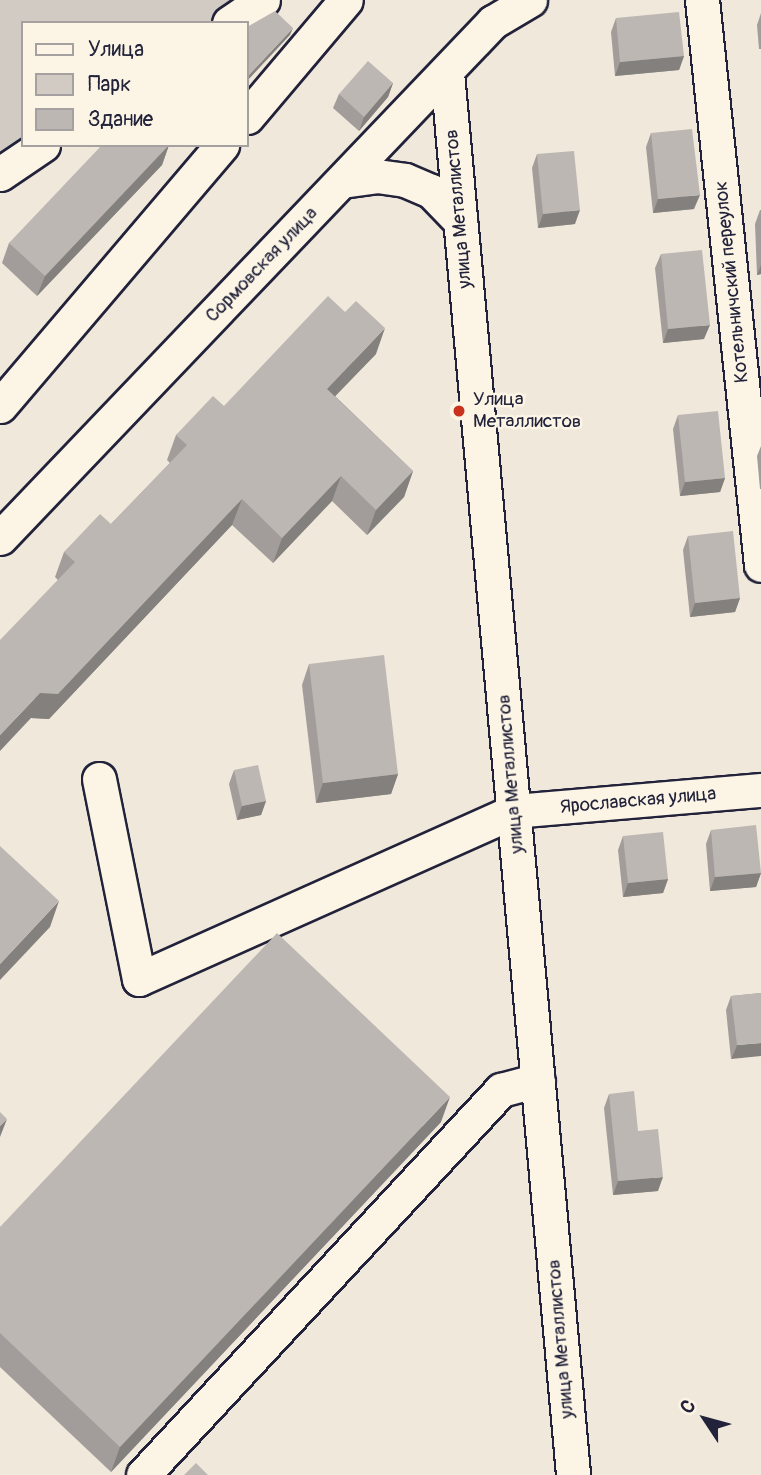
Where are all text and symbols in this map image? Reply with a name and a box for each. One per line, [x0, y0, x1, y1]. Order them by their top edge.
legend [21, 21, 248, 147]
text: Улица [88, 36, 144, 63]
text: Парк [88, 71, 131, 98]
text: Здание [88, 106, 153, 133]
street label: улица Металлистов [441, 129, 477, 289]
street label: Котельничский переулок [710, 180, 754, 384]
street label: Сормовская улица [201, 203, 323, 327]
place label: Улица Металлистов [473, 389, 581, 433]
marker: Улица Металлистов [451, 403, 467, 419]
street label: улица Металлистов [493, 694, 529, 854]
street label: Ярославская улица [559, 783, 717, 819]
street label: улица Металлистов [543, 1259, 579, 1419]
north arrow [670, 1384, 740, 1454]
text: С [675, 1395, 701, 1418]

